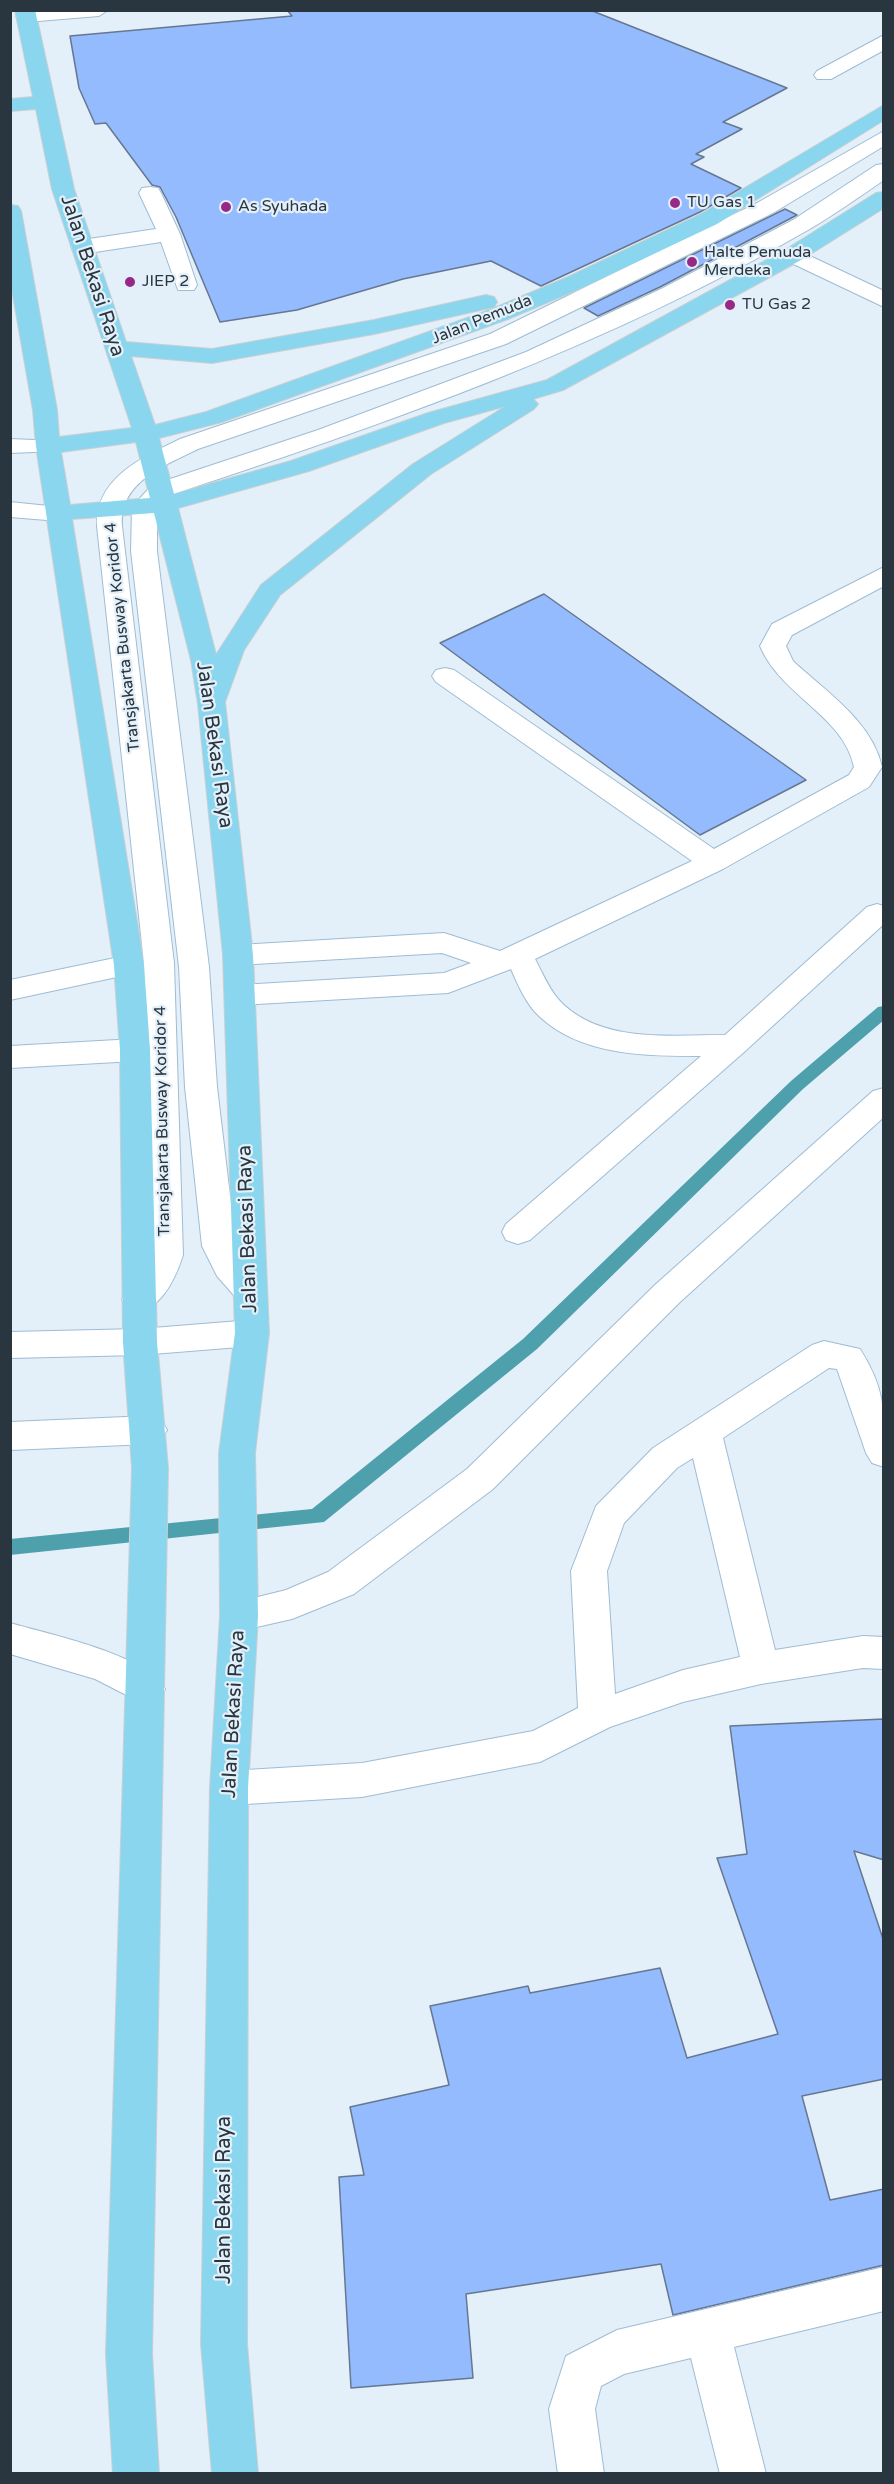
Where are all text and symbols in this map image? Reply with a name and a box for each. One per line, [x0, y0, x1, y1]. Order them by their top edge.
street label: Jalan Bekasi Raya [55, 192, 129, 360]
place label: TU Gas 1 [687, 193, 756, 213]
marker: TU Gas 1 [668, 196, 682, 210]
place label: As Syuhada [238, 197, 327, 217]
marker: As Syuhada [219, 200, 233, 214]
place label: Halte Pemuda Merdeka [704, 243, 811, 281]
marker: Halte Pemuda Merdeka [685, 255, 699, 269]
place label: JIEP 2 [142, 272, 189, 292]
marker: JIEP 2 [123, 275, 137, 289]
street label: Jalan Pemuda [429, 291, 535, 349]
place label: TU Gas 2 [742, 295, 811, 315]
marker: TU Gas 2 [723, 298, 737, 312]
street label: Transjakarta Busway Koridor 4 [101, 521, 145, 753]
street label: Jalan Bekasi Raya [190, 660, 238, 830]
street label: Transjakarta Busway Koridor 4 [151, 1006, 175, 1236]
street label: Jalan Bekasi Raya [233, 1145, 263, 1313]
street label: Jalan Bekasi Raya [218, 1629, 250, 1799]
street label: Jalan Bekasi Raya [213, 2116, 237, 2284]

